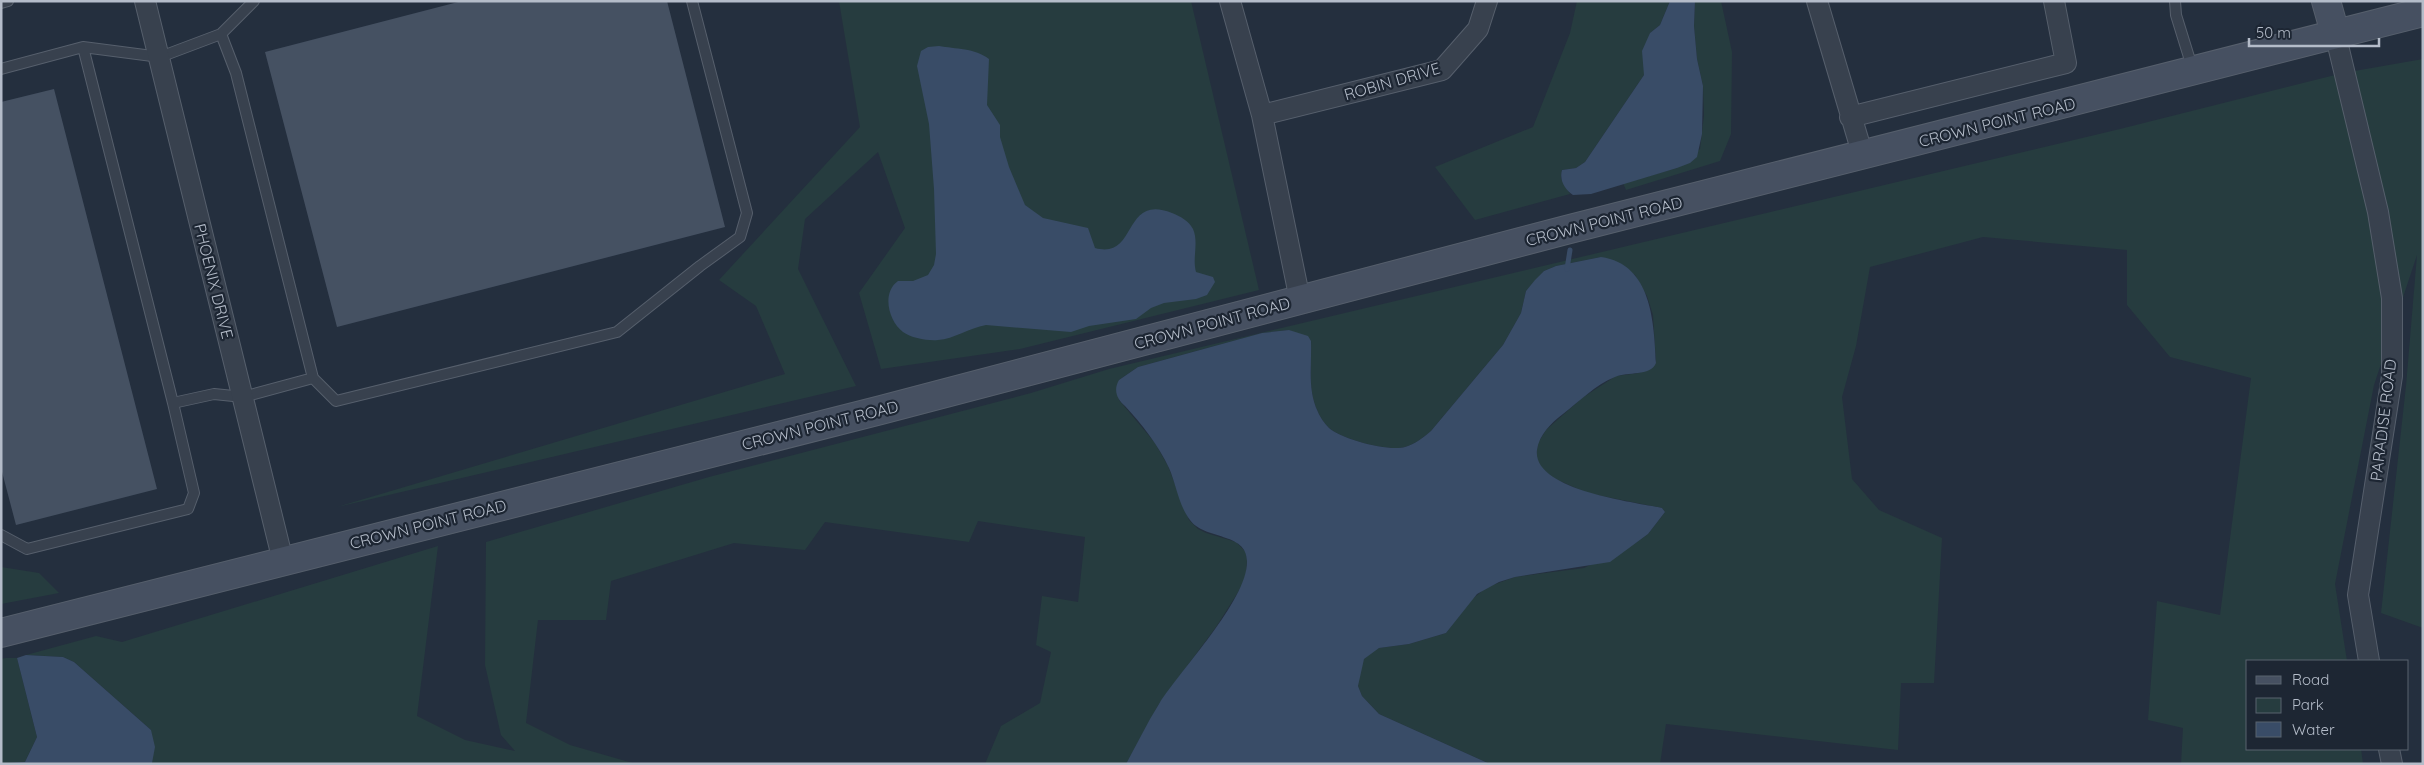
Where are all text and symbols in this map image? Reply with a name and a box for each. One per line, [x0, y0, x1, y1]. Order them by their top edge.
scale bar [2249, 15, 2379, 47]
text: 50 m [2256, 23, 2291, 42]
street label: ROBIN DRIVE [1342, 58, 1442, 104]
street label: CROWN POINT ROAD [1917, 93, 2077, 151]
street label: CROWN POINT ROAD [1524, 192, 1684, 250]
street label: PHOENIX DRIVE [190, 221, 238, 341]
street label: CROWN POINT ROAD [1132, 293, 1292, 353]
street label: PARADISE ROAD [2366, 358, 2400, 482]
street label: CROWN POINT ROAD [740, 396, 900, 454]
street label: CROWN POINT ROAD [348, 495, 508, 553]
legend [2246, 660, 2409, 750]
text: Road [2292, 670, 2329, 689]
text: Park [2292, 695, 2324, 714]
text: Water [2292, 720, 2335, 739]

